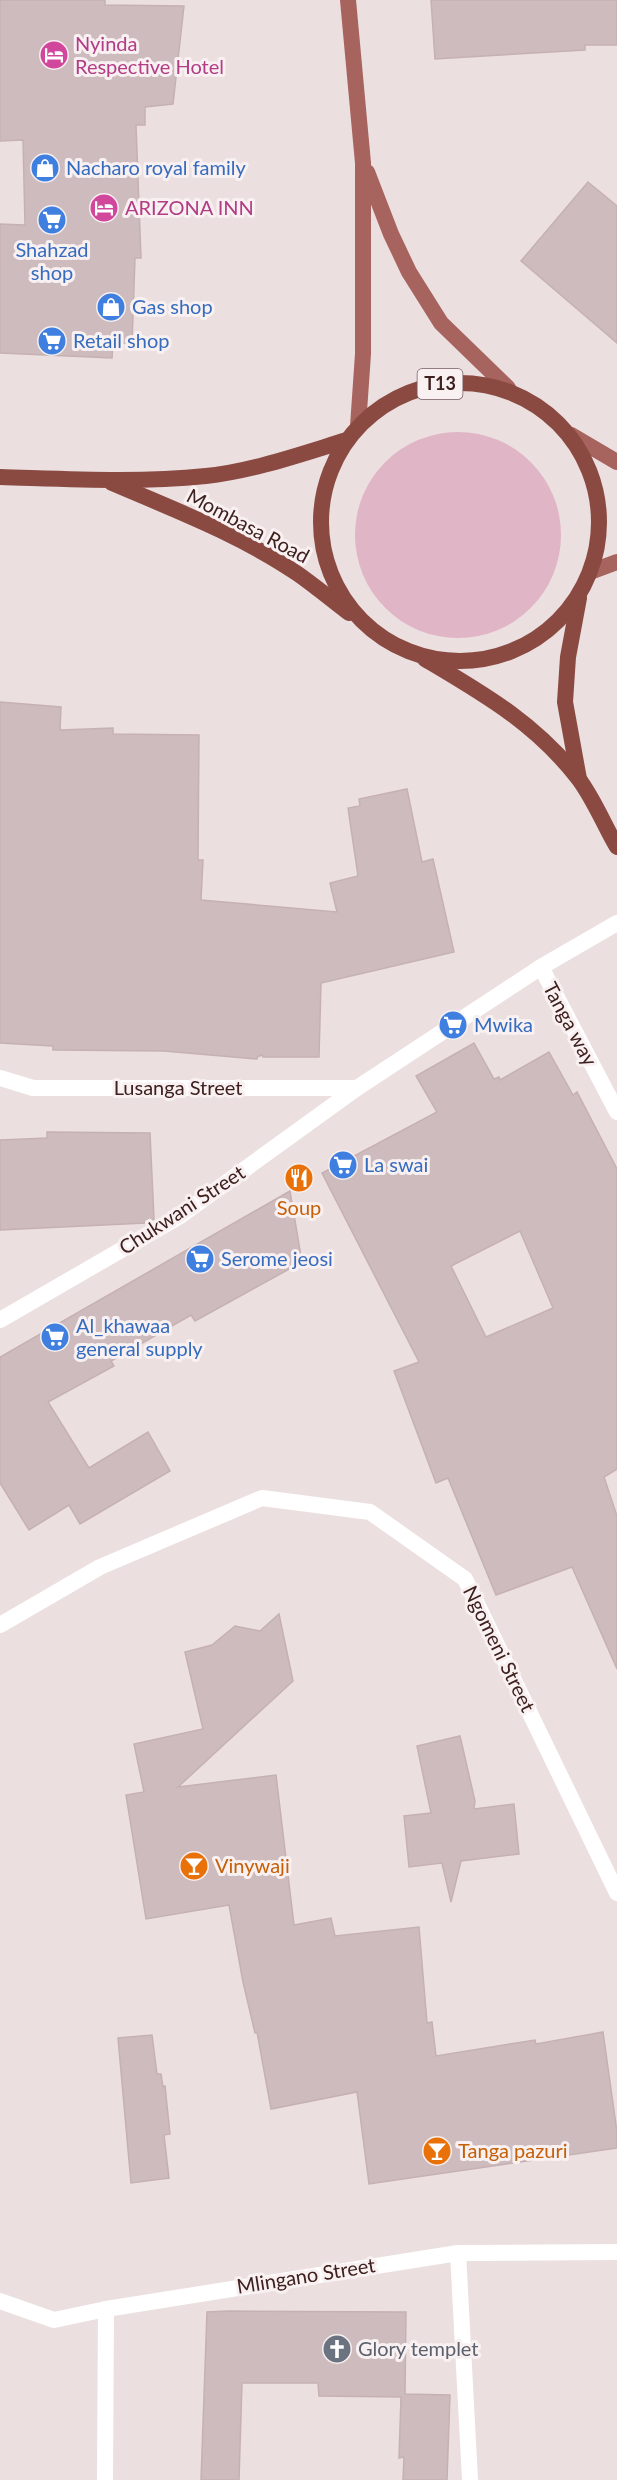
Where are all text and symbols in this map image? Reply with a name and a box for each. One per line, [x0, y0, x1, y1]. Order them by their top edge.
place label: Nyinda Respective Hotel [75, 31, 224, 78]
hotel icon: Nyinda Respective Hotel [38, 39, 70, 71]
shop icon: Nacharo royal family [29, 152, 61, 184]
place label: Nacharo royal family [66, 155, 247, 179]
hotel icon: ARIZONA INN [88, 192, 120, 224]
place label: ARIZONA INN [125, 195, 254, 219]
supermarket icon: Shahzad shop [36, 204, 68, 236]
place label: Shahzad shop [15, 237, 89, 284]
shop icon: Gas shop [95, 291, 127, 323]
place label: Gas shop [132, 294, 213, 318]
supermarket icon: Retail shop [36, 325, 68, 357]
place label: Retail shop [73, 328, 170, 352]
road number: T13 [418, 369, 462, 399]
street label: Mombasa Road [183, 483, 314, 567]
street label: Tanga way [539, 978, 603, 1070]
supermarket icon: Mwika [437, 1009, 469, 1041]
place label: Mwika [474, 1012, 533, 1036]
street label: Lusanga Street [114, 1075, 242, 1099]
supermarket icon: La swai [327, 1149, 359, 1181]
place label: La swai [364, 1152, 428, 1176]
street label: Chukwani Street [114, 1160, 249, 1259]
restaurant icon: Soup [283, 1162, 315, 1194]
place label: Soup [277, 1195, 321, 1219]
supermarket icon: Serome jeosi [184, 1243, 216, 1275]
place label: Serome jeosi [221, 1246, 333, 1270]
place label: Al_khawaa general supply [76, 1313, 203, 1360]
supermarket icon: Al_khawaa general supply [39, 1321, 71, 1353]
street label: Ngomeni Street [459, 1582, 541, 1716]
bar icon: Vinywaji [178, 1850, 210, 1882]
place label: Vinywaji [215, 1853, 290, 1877]
bar icon: Tanga pazuri [421, 2135, 453, 2167]
place label: Tanga pazuri [458, 2138, 568, 2162]
street label: Mlingano Street [235, 2252, 377, 2298]
church icon: Glory templet [321, 2333, 353, 2365]
place label: Glory templet [358, 2336, 479, 2360]

